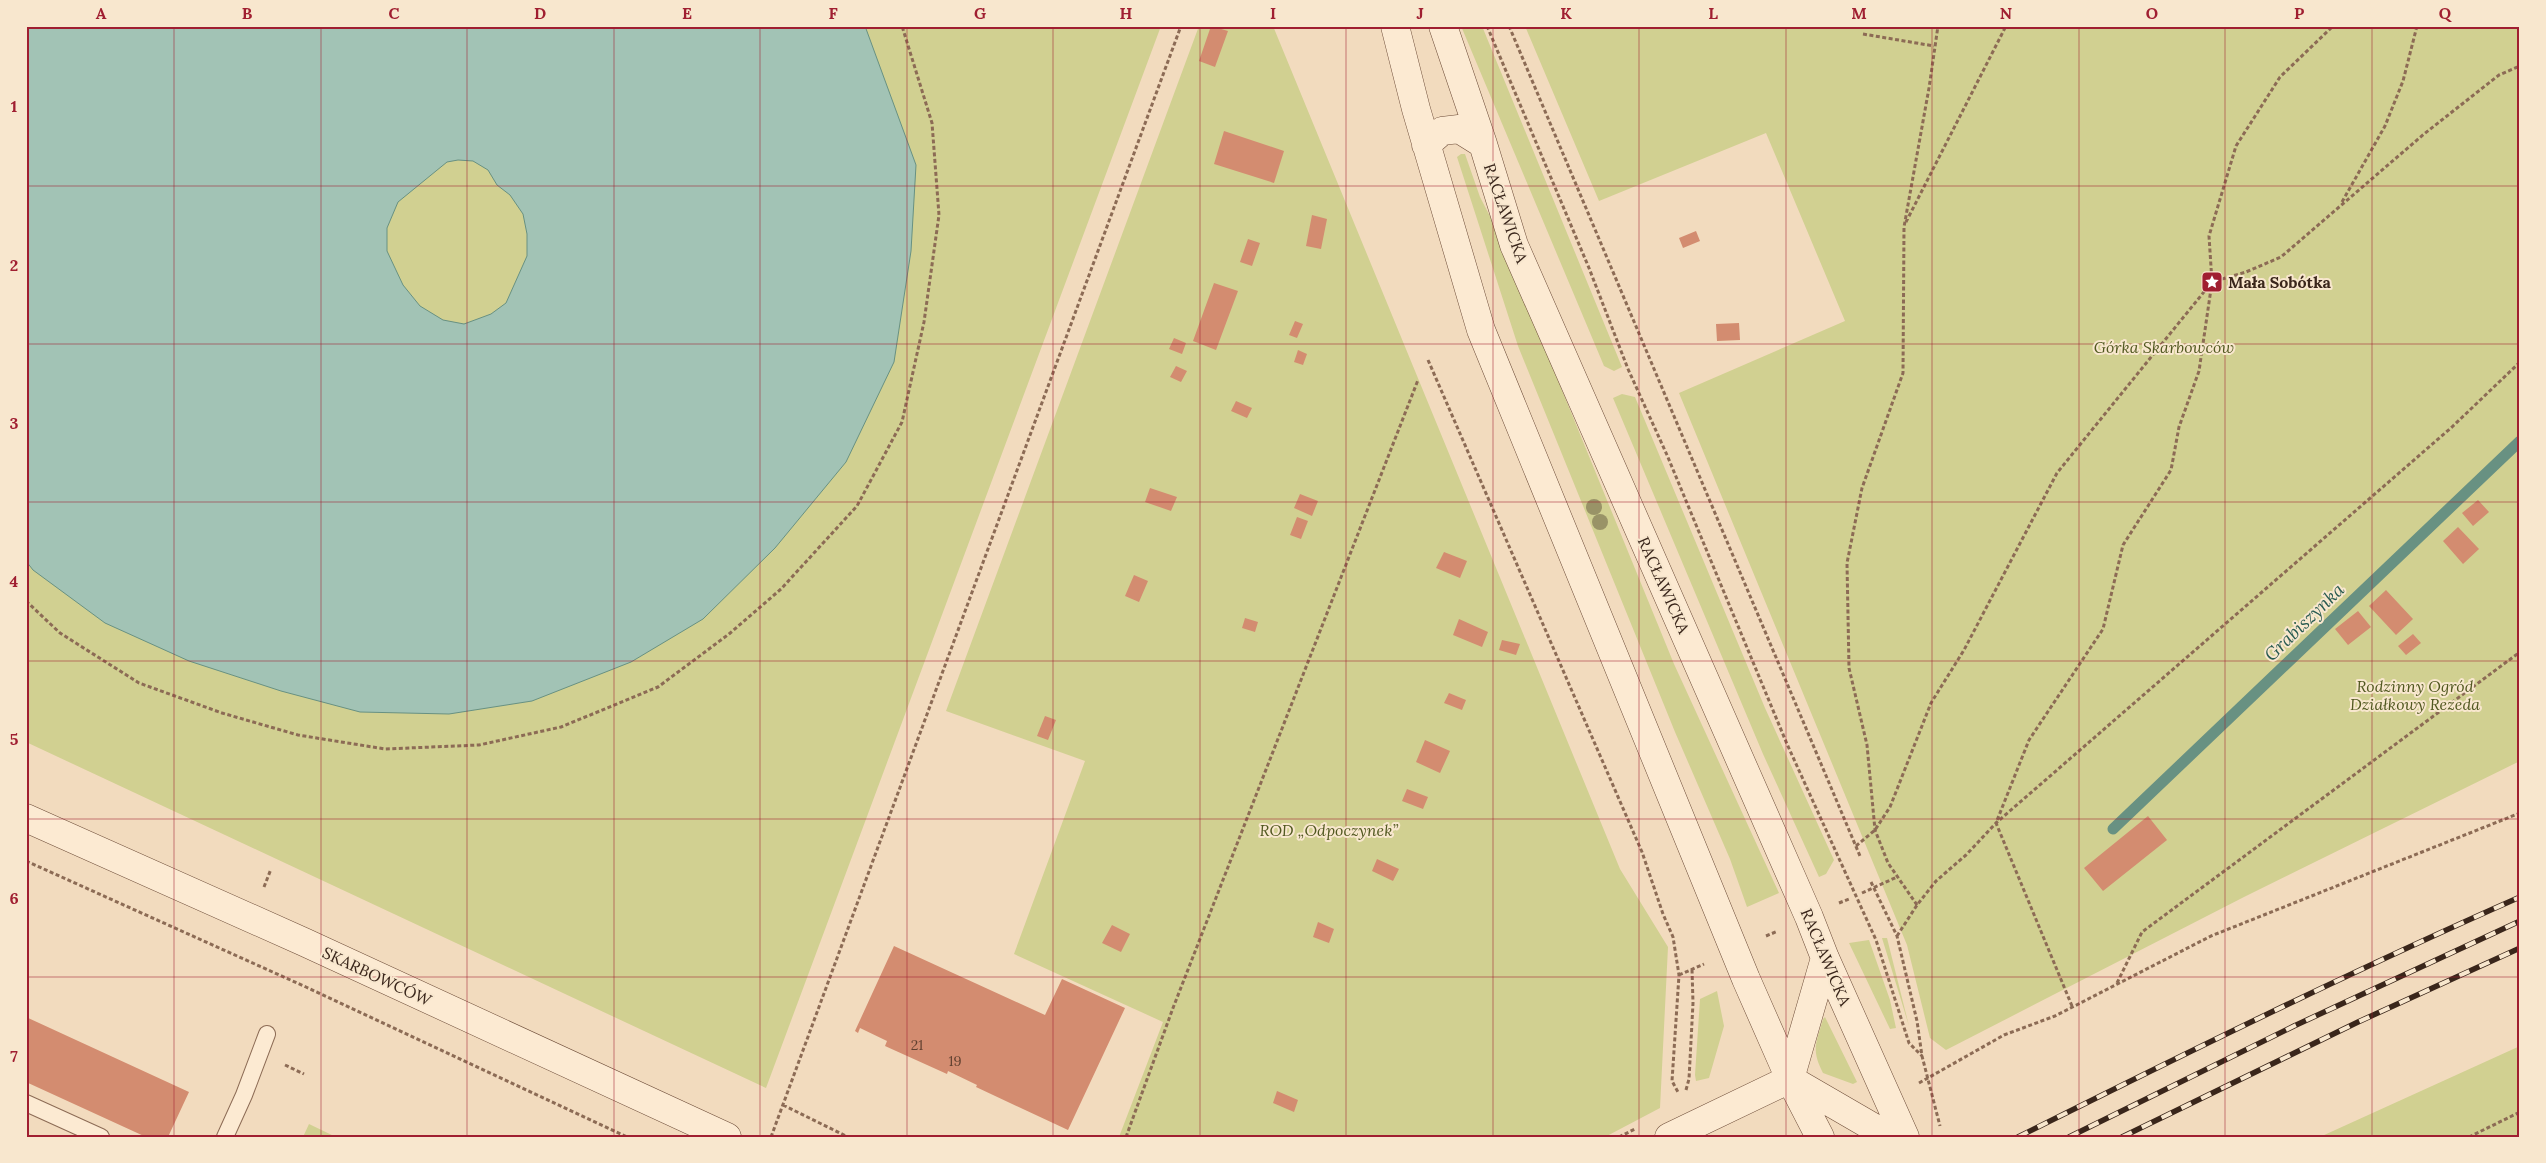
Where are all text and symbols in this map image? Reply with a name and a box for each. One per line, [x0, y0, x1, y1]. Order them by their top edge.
text: A [96, 3, 107, 23]
text: B [242, 3, 253, 23]
text: C [388, 3, 400, 23]
text: D [534, 3, 546, 23]
text: E [682, 3, 692, 23]
text: F [828, 3, 838, 23]
text: G [974, 3, 986, 23]
text: H [1120, 3, 1133, 23]
text: I [1270, 3, 1276, 23]
text: J [1416, 3, 1424, 23]
text: K [1560, 3, 1572, 23]
text: L [1708, 3, 1718, 23]
text: M [1851, 3, 1867, 23]
text: N [2000, 3, 2012, 23]
text: O [2146, 3, 2158, 23]
text: P [2294, 3, 2304, 23]
text: Q [2439, 3, 2452, 23]
text: 1 [11, 96, 17, 116]
street label: RACŁAWICKA [1480, 161, 1533, 266]
text: 2 [10, 255, 18, 275]
place icon: Mała Sobótka [2200, 270, 2224, 294]
place label: Mała Sobótka [2228, 272, 2332, 292]
park label: Górka Skarbowców [2094, 337, 2234, 357]
text: 3 [10, 413, 19, 433]
street label: RACŁAWICKA [1634, 533, 1695, 637]
text: 4 [10, 571, 19, 591]
water label: Grabiszynka [2259, 578, 2349, 666]
park label: Rodzinny Ogród Działkowy Rezeda [2350, 676, 2480, 714]
text: 5 [10, 729, 19, 749]
park label: ROD „Odpoczynek” [1259, 820, 1399, 840]
text: 6 [9, 888, 19, 908]
street label: RACŁAWICKA [1796, 905, 1856, 1010]
street label: SKARBOWCÓW [319, 942, 436, 1010]
house number: 21 [911, 1036, 923, 1054]
text: 7 [10, 1046, 18, 1066]
house number: 19 [948, 1052, 962, 1070]

